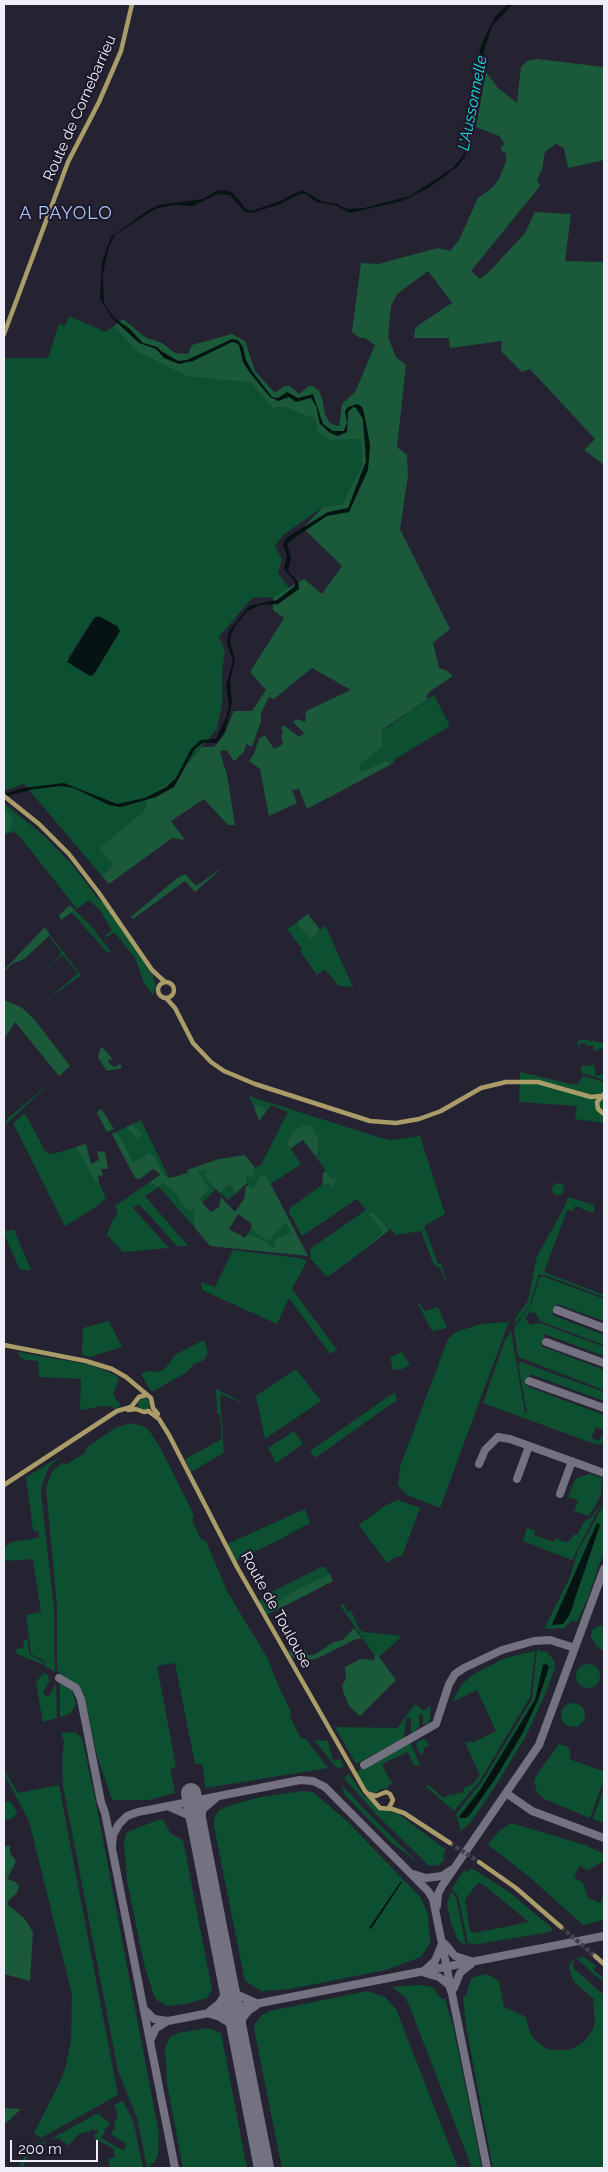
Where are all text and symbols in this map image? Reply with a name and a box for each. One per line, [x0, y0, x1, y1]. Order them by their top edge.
street label: Route de Cornebarrieu [40, 32, 120, 184]
water label: L'Aussonnelle [454, 54, 492, 152]
district label: A PAYOLO [18, 203, 114, 225]
street label: Route de Toulouse [237, 1549, 315, 1671]
scale bar [12, 2130, 100, 2162]
text: 200 m [18, 2140, 62, 2158]

